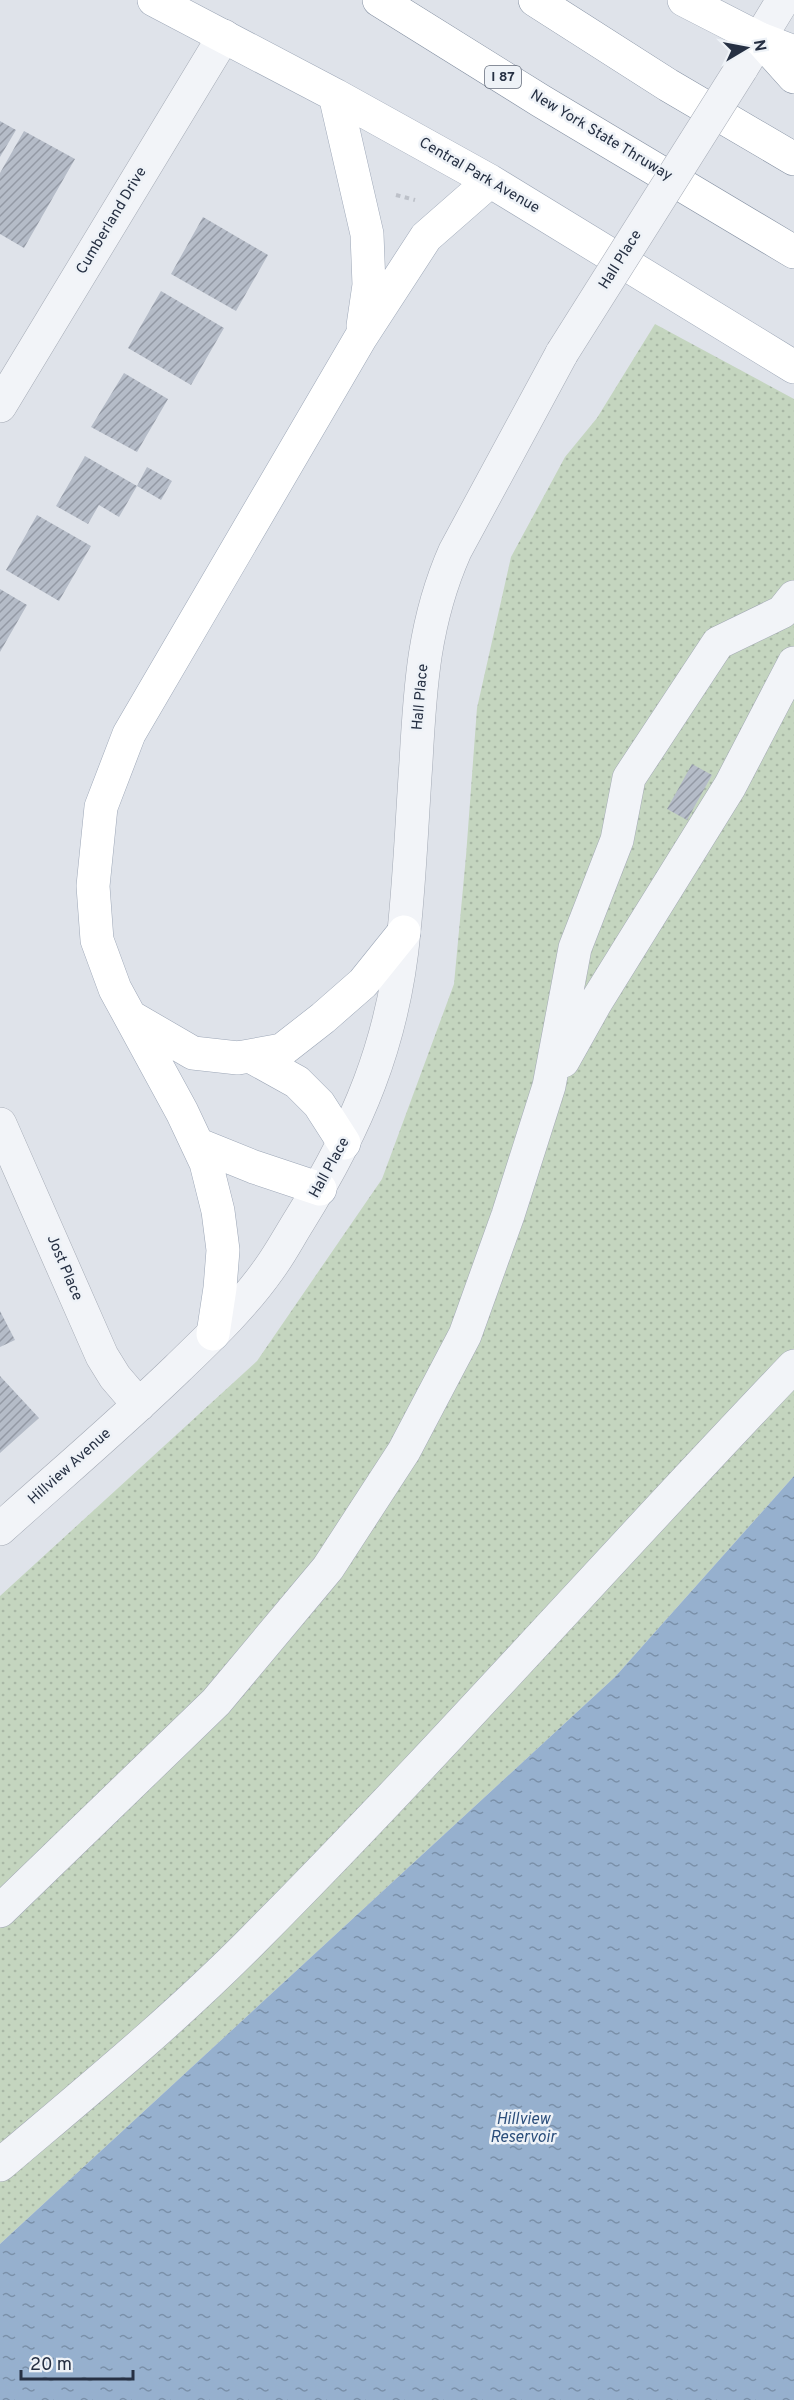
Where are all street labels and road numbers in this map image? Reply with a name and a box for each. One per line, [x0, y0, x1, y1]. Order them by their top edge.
road number: I 87 [485, 66, 521, 88]
street label: New York State Thruway [527, 86, 676, 186]
street label: Central Park Avenue [415, 134, 543, 218]
street label: Cumberland Drive [72, 164, 152, 278]
street label: Hall Place [595, 227, 647, 293]
street label: Hall Place [409, 663, 433, 731]
street label: Hall Place [306, 1134, 354, 1202]
street label: Jost Place [42, 1232, 86, 1304]
street label: Hillview Avenue [24, 1425, 116, 1509]

